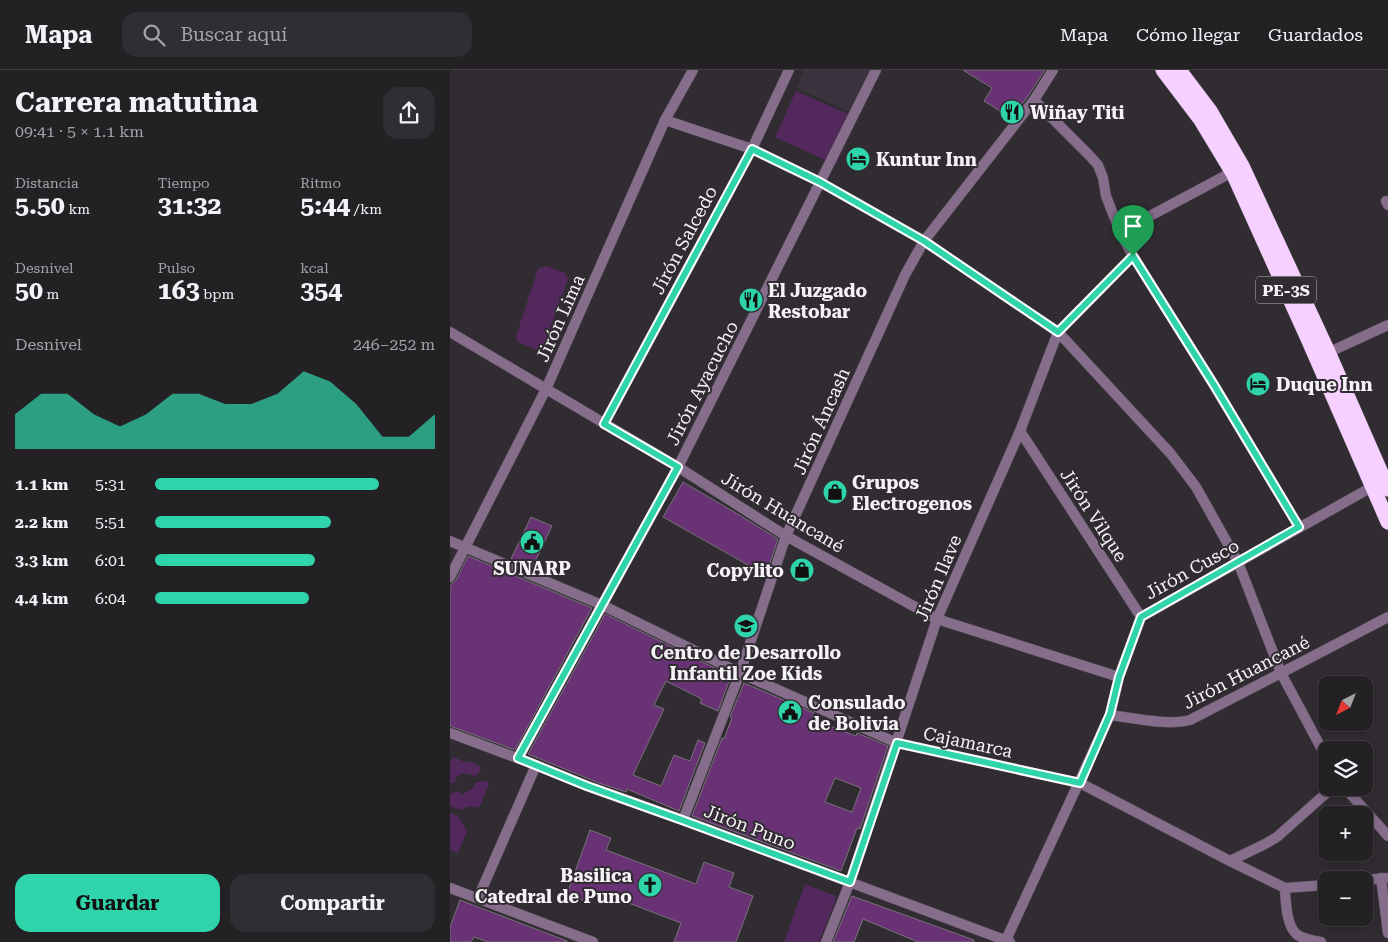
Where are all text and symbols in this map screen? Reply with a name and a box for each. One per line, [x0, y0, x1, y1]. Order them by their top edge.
search box [122, 12, 472, 57]
text: Mapa [25, 21, 92, 49]
icon: search [140, 21, 168, 49]
text: Buscar aquí [180, 23, 287, 46]
text: Mapa [1060, 24, 1108, 45]
text: Cómo llegar [1136, 24, 1240, 45]
text: Guardados [1268, 24, 1363, 45]
text: Carrera matutina [15, 86, 258, 119]
button: share [383, 87, 435, 139]
restaurant icon: Wiñay Titi [999, 99, 1025, 125]
place label: Wiñay Titi [1030, 102, 1125, 123]
text: 09:41 · 5 × 1.1 km [15, 122, 144, 141]
hotel icon: Kuntur Inn [845, 146, 871, 172]
place label: Kuntur Inn [876, 149, 977, 170]
text: Distancia [15, 175, 79, 191]
text: Tiempo [158, 175, 210, 191]
text: Ritmo [300, 175, 341, 191]
street label: Jirón Salcedo [647, 182, 721, 298]
text: 5.50 [15, 191, 65, 220]
text: 31:32 [158, 191, 221, 220]
text: 5:44 [300, 191, 350, 220]
text: km [65, 201, 90, 217]
text: /km [350, 201, 382, 217]
pin [1112, 205, 1154, 256]
icon: arrive [1119, 212, 1147, 240]
text: Desnivel [15, 260, 73, 276]
text: Pulso [158, 260, 195, 276]
text: kcal [300, 260, 329, 276]
street label: Jirón Lima [531, 271, 589, 365]
text: 50 [15, 276, 43, 305]
text: 163 [158, 276, 200, 305]
text: 354 [300, 276, 342, 305]
road number: PE-3S [1256, 276, 1316, 304]
place label: El Juzgado Restobar [768, 280, 868, 322]
text: m [43, 286, 59, 302]
text: bpm [200, 286, 234, 302]
restaurant icon: El Juzgado Restobar [738, 287, 764, 313]
street label: Jirón Ayacucho [662, 318, 742, 448]
text: Desnivel [15, 335, 82, 354]
text: 246–252 m [353, 335, 435, 354]
street label: Jirón Áncash [788, 364, 854, 478]
hotel icon: Duque Inn [1245, 371, 1271, 397]
place label: Duque Inn [1276, 374, 1373, 395]
street label: Jirón Vilque [1056, 464, 1132, 566]
street label: Jirón Huancané [718, 467, 848, 557]
place label: Grupos Electrogenos [852, 472, 972, 514]
text: 1.1 km [15, 475, 68, 494]
text: 5:31 [95, 475, 126, 494]
shop icon: Grupos Electrogenos [822, 479, 848, 505]
text: 2.2 km [15, 513, 68, 532]
text: 5:51 [95, 513, 126, 532]
public building icon: SUNARP [519, 529, 545, 555]
street label: Jirón Ilave [910, 531, 966, 624]
street label: Jirón Cusco [1141, 535, 1243, 603]
text: 3.3 km [15, 551, 68, 570]
text: 6:01 [95, 551, 126, 570]
shop icon: Copylito [789, 557, 815, 583]
place label: SUNARP [493, 558, 571, 579]
place label: Copylito [706, 560, 784, 581]
text: 4.4 km [15, 589, 68, 608]
text: 6:04 [95, 589, 126, 608]
school or university icon: Centro de Desarrollo Infantil Zoe Kids [733, 613, 759, 639]
street label: Jirón Huancané [1179, 631, 1313, 713]
place label: Centro de Desarrollo Infantil Zoe Kids [651, 642, 842, 684]
north arrow [1318, 676, 1372, 731]
map controls [1318, 676, 1373, 926]
place label: Consulado de Bolivia [808, 692, 906, 734]
public building icon: Consulado de Bolivia [777, 699, 803, 725]
street label: Cajamarca [921, 722, 1015, 762]
button: layers [1318, 741, 1373, 796]
street label: Jirón Puno [701, 800, 799, 854]
button: + [1318, 806, 1373, 861]
place label: Basilica Catedral de Puno [475, 865, 632, 907]
button: − [1318, 871, 1373, 926]
church icon: Basilica Catedral de Puno [637, 872, 663, 898]
button: Guardar [15, 874, 220, 932]
button: Compartir [230, 874, 435, 932]

